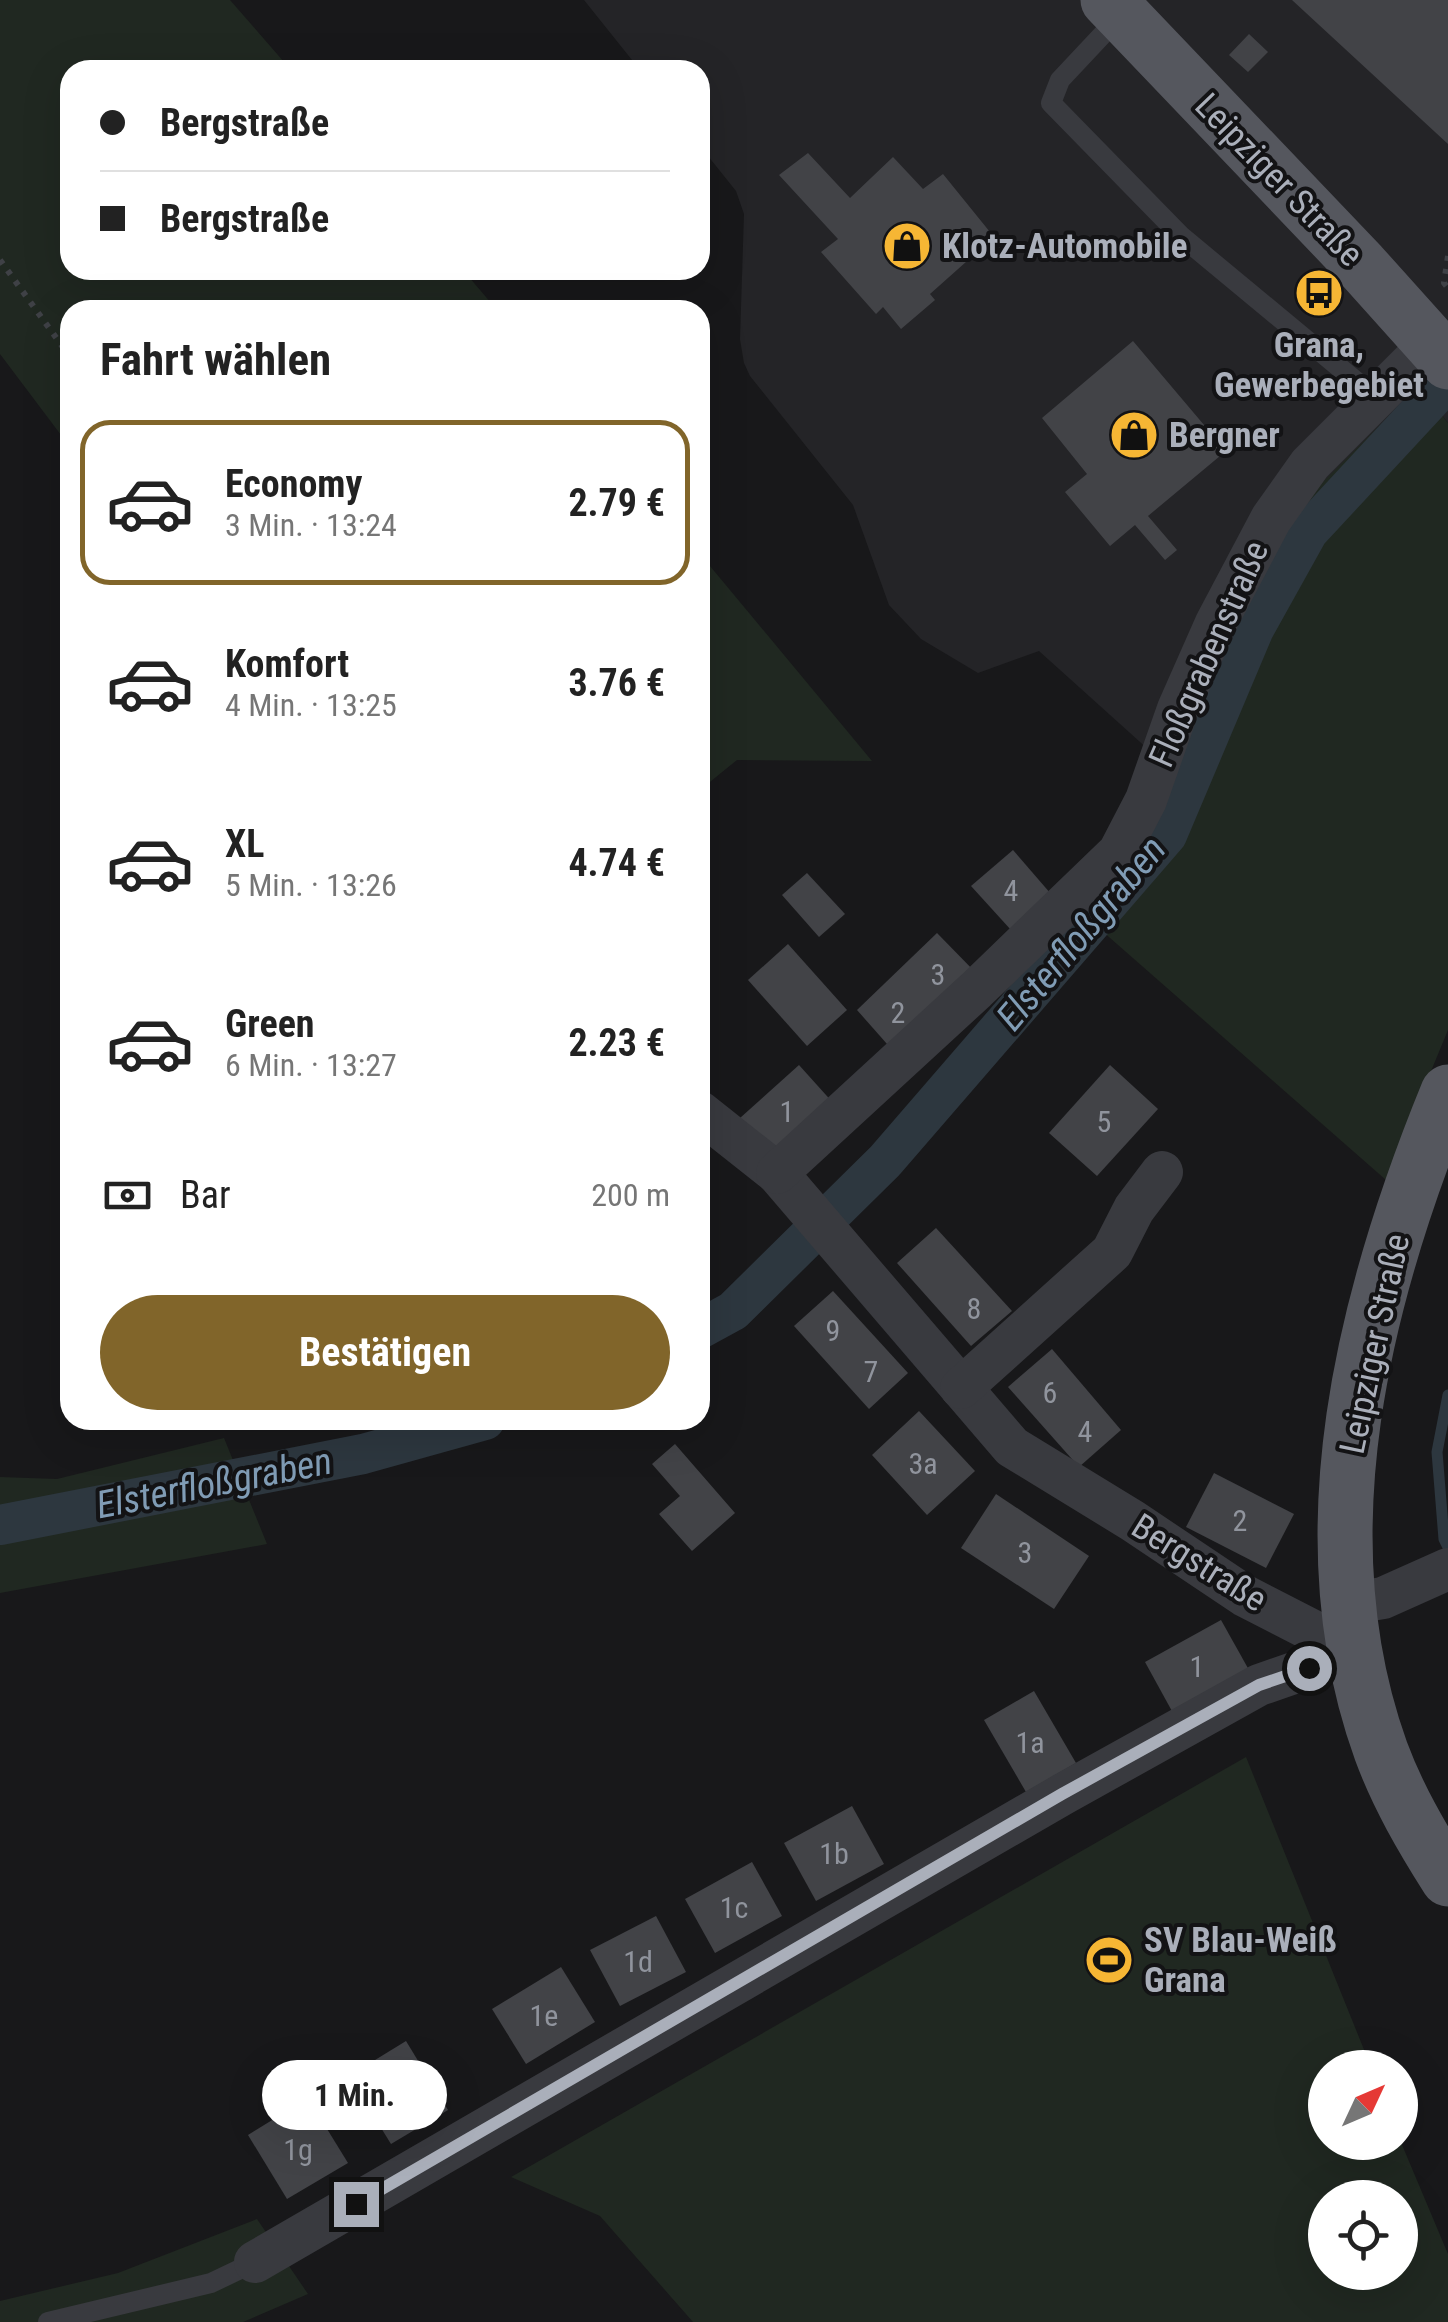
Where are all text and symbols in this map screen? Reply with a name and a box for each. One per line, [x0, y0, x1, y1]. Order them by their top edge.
street label: Leipziger Straße [1187, 85, 1371, 275]
text: Bergstraße [160, 101, 329, 145]
text: Bergstraße [160, 197, 329, 241]
shop icon: Klotz-Automobile [881, 220, 933, 272]
place label: Klotz-Automobile [942, 226, 1187, 267]
bus stop icon: Grana, Gewerbegebiet [1293, 267, 1345, 319]
place label: Grana, Gewerbegebiet [1214, 325, 1424, 406]
text: Fahrt wählen [100, 333, 331, 386]
shop icon: Bergner [1108, 409, 1160, 461]
place label: Bergner [1169, 415, 1280, 456]
icon: car [105, 458, 195, 548]
text: Economy [225, 462, 362, 506]
text: 2.79 € [568, 481, 665, 525]
text: 3 Min. · 13:24 [225, 506, 397, 544]
street label: Floßgrabenstraße [1141, 535, 1277, 773]
icon: car [105, 638, 195, 728]
text: Komfort [225, 642, 349, 686]
text: 3.76 € [568, 661, 665, 705]
text: 4 Min. · 13:25 [225, 686, 397, 724]
icon: car [105, 818, 195, 908]
text: XL [225, 822, 264, 866]
water label: Elsterfloßgraben [987, 827, 1175, 1039]
text: 4.74 € [568, 841, 665, 885]
text: 5 Min. · 13:26 [225, 866, 397, 904]
house number: 4 [1004, 873, 1018, 908]
house number: 3 [931, 957, 945, 992]
house number: 2 [891, 995, 905, 1030]
icon: car [105, 998, 195, 1088]
text: Green [225, 1002, 315, 1046]
text: 2.23 € [568, 1021, 665, 1065]
text: 6 Min. · 13:27 [225, 1046, 397, 1084]
house number: 1 [780, 1094, 794, 1129]
house number: 5 [1097, 1104, 1111, 1139]
icon: cash [100, 1168, 155, 1223]
text: Bar [180, 1173, 231, 1217]
text: 200 m [591, 1176, 670, 1214]
street label: Leipziger Straße [1332, 1230, 1418, 1458]
house number: 8 [967, 1291, 981, 1326]
button: Bestätigen [100, 1295, 670, 1410]
house number: 9 [826, 1313, 840, 1348]
house number: 7 [864, 1354, 878, 1389]
house number: 6 [1043, 1375, 1057, 1410]
house number: 4 [1078, 1414, 1092, 1449]
water label: Elsterfloßgraben [93, 1439, 335, 1527]
house number: 3a [908, 1446, 938, 1481]
house number: 2 [1233, 1503, 1247, 1538]
street label: Bergstraße [1124, 1506, 1274, 1620]
house number: 3 [1018, 1535, 1032, 1570]
route start [1287, 1646, 1332, 1691]
house number: 1 [1190, 1649, 1204, 1684]
house number: 1a [1015, 1725, 1045, 1760]
house number: 1b [819, 1836, 849, 1871]
house number: 1c [720, 1890, 748, 1925]
place label: SV Blau-Weiß Grana [1144, 1920, 1337, 2001]
sports icon: SV Blau-Weiß Grana [1083, 1934, 1135, 1986]
house number: 1d [623, 1944, 653, 1979]
house number: 1e [530, 1998, 558, 2033]
north arrow [1308, 2050, 1418, 2160]
map controls [1308, 2050, 1418, 2290]
callout: 1 Min. [264, 2059, 448, 2129]
text: 1 Min. [314, 2076, 395, 2114]
house number: 1g [283, 2132, 313, 2167]
button: locate [1308, 2180, 1418, 2290]
route end [334, 2182, 379, 2227]

